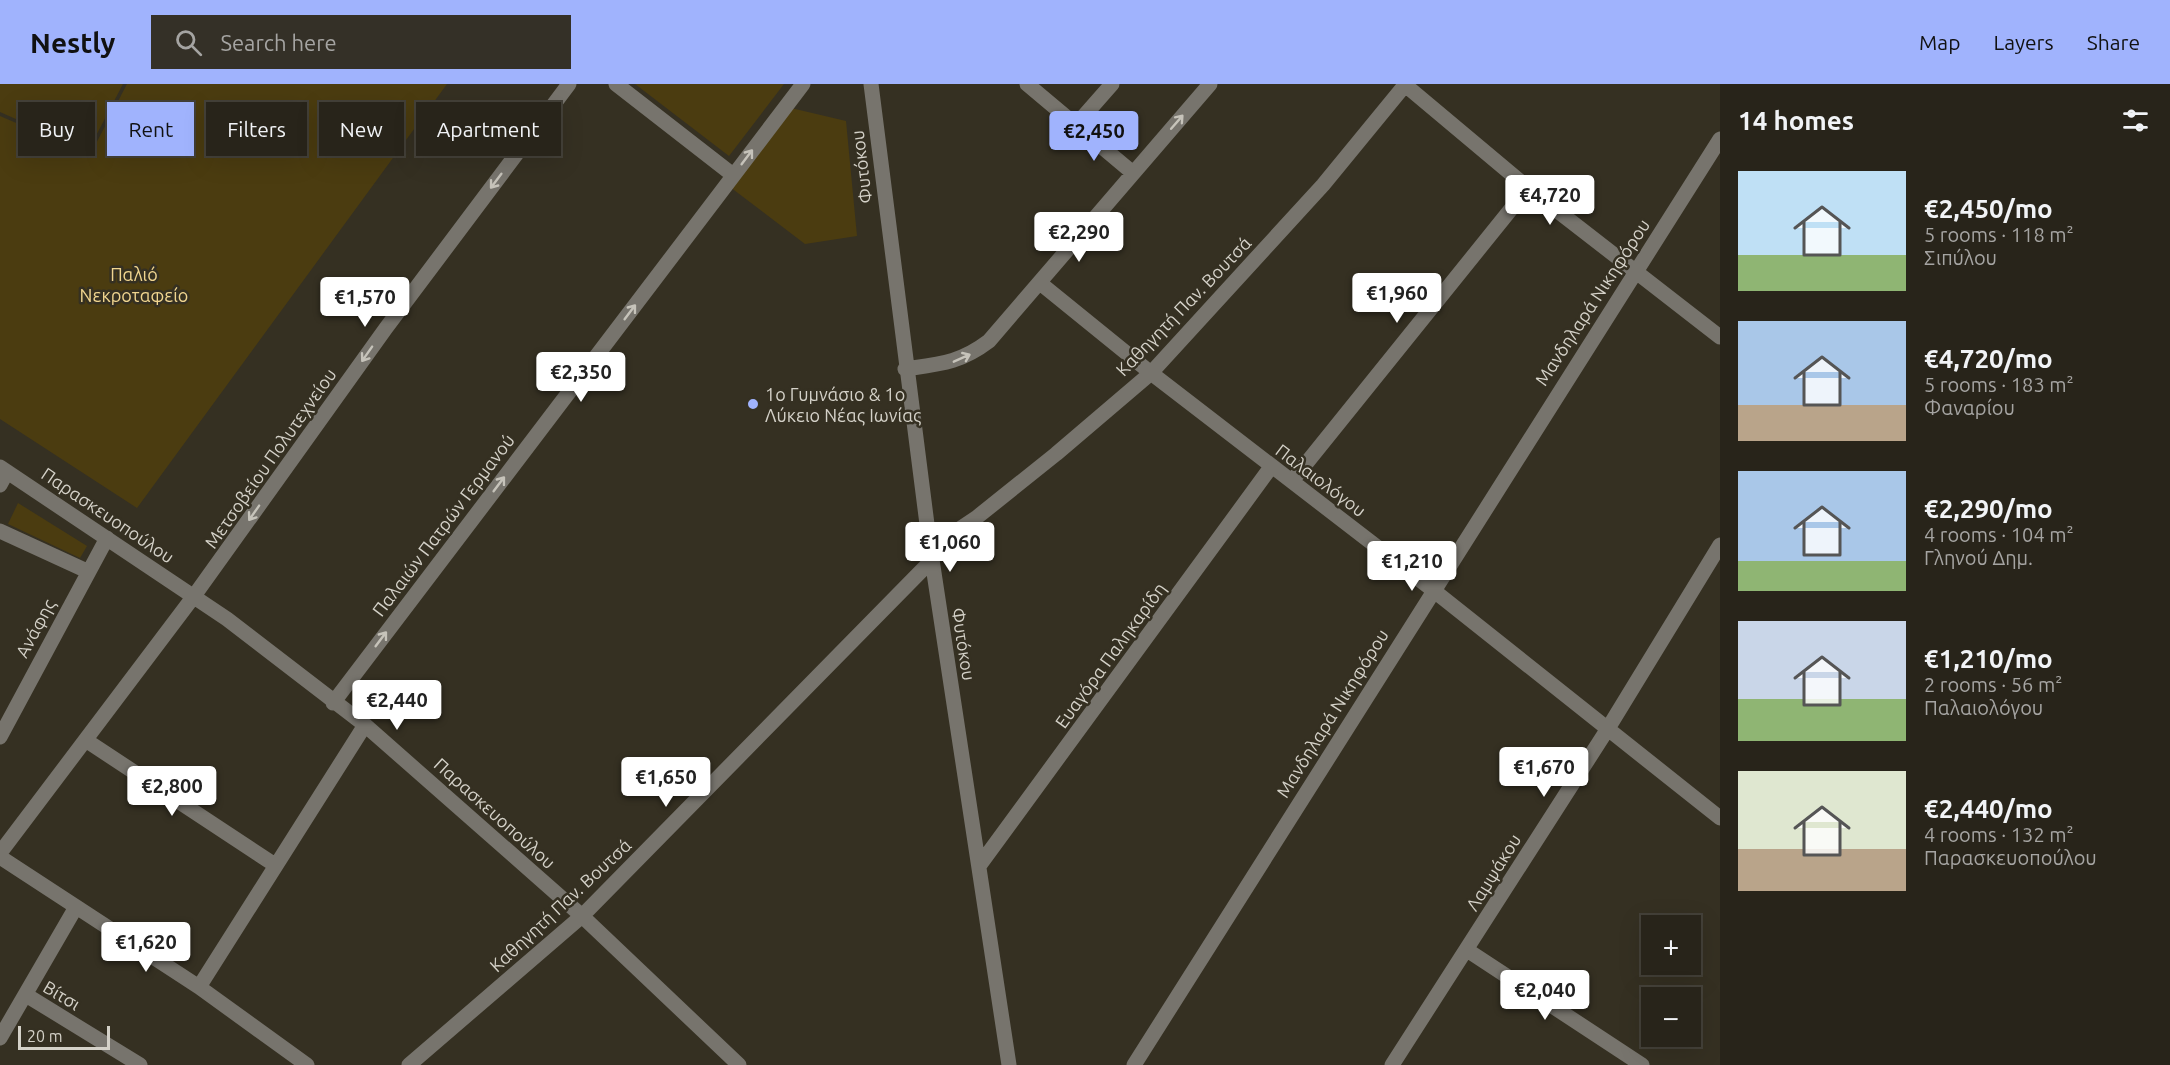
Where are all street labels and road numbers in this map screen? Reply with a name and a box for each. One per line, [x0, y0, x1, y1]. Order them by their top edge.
street label: Φυτόκου [847, 129, 875, 205]
street label: Μανδηλαρά Νικηφόρου [1531, 215, 1653, 389]
street label: Καθηγητή Παν. Βουτσά [1111, 232, 1255, 380]
street label: Μετσοβείου Πολυτεχνείου [200, 364, 340, 552]
street label: Παλαιών Πατρών Γερμανού [368, 430, 518, 620]
street label: Παλαιολόγου [1272, 440, 1370, 520]
street label: Παρασκευοπούλου [38, 463, 178, 567]
street label: Ευαγόρα Παληκαρίδη [1051, 579, 1169, 731]
street label: Ανάφης [11, 595, 60, 661]
street label: Φυτόκου [948, 606, 980, 682]
street label: Μανδηλαρά Νικηφόρου [1272, 625, 1392, 801]
street label: Παρασκευοπούλου [431, 754, 559, 872]
street label: Λαμψάκου [1462, 830, 1524, 914]
street label: Καθηγητή Παν. Βουτσά [485, 834, 635, 976]
street label: Βίτσι [40, 976, 84, 1014]

